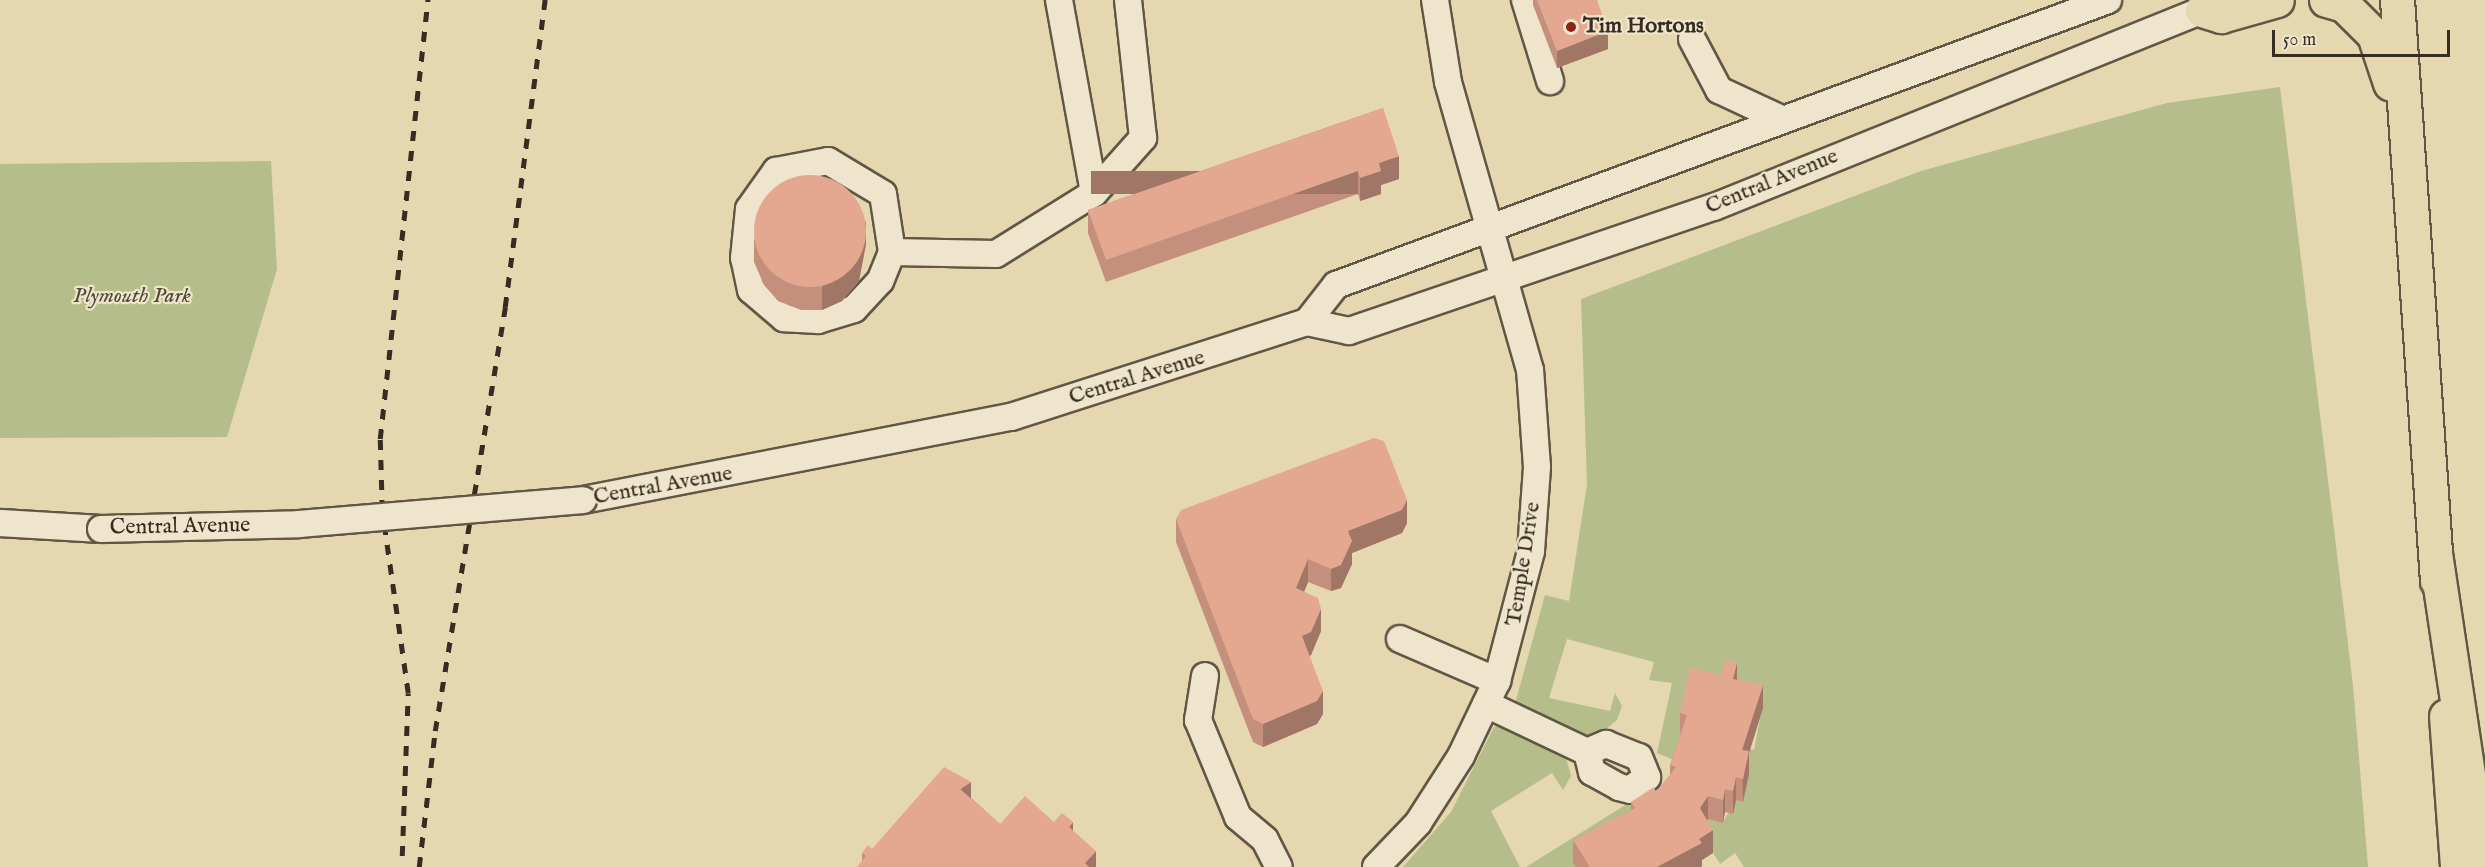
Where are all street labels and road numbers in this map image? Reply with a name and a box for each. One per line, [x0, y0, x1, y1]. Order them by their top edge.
street label: Central Avenue [1702, 143, 1842, 221]
street label: Central Avenue [1066, 345, 1208, 411]
street label: Central Avenue [591, 461, 735, 511]
street label: Temple Drive [1501, 500, 1547, 628]
street label: Central Avenue [109, 513, 251, 541]

